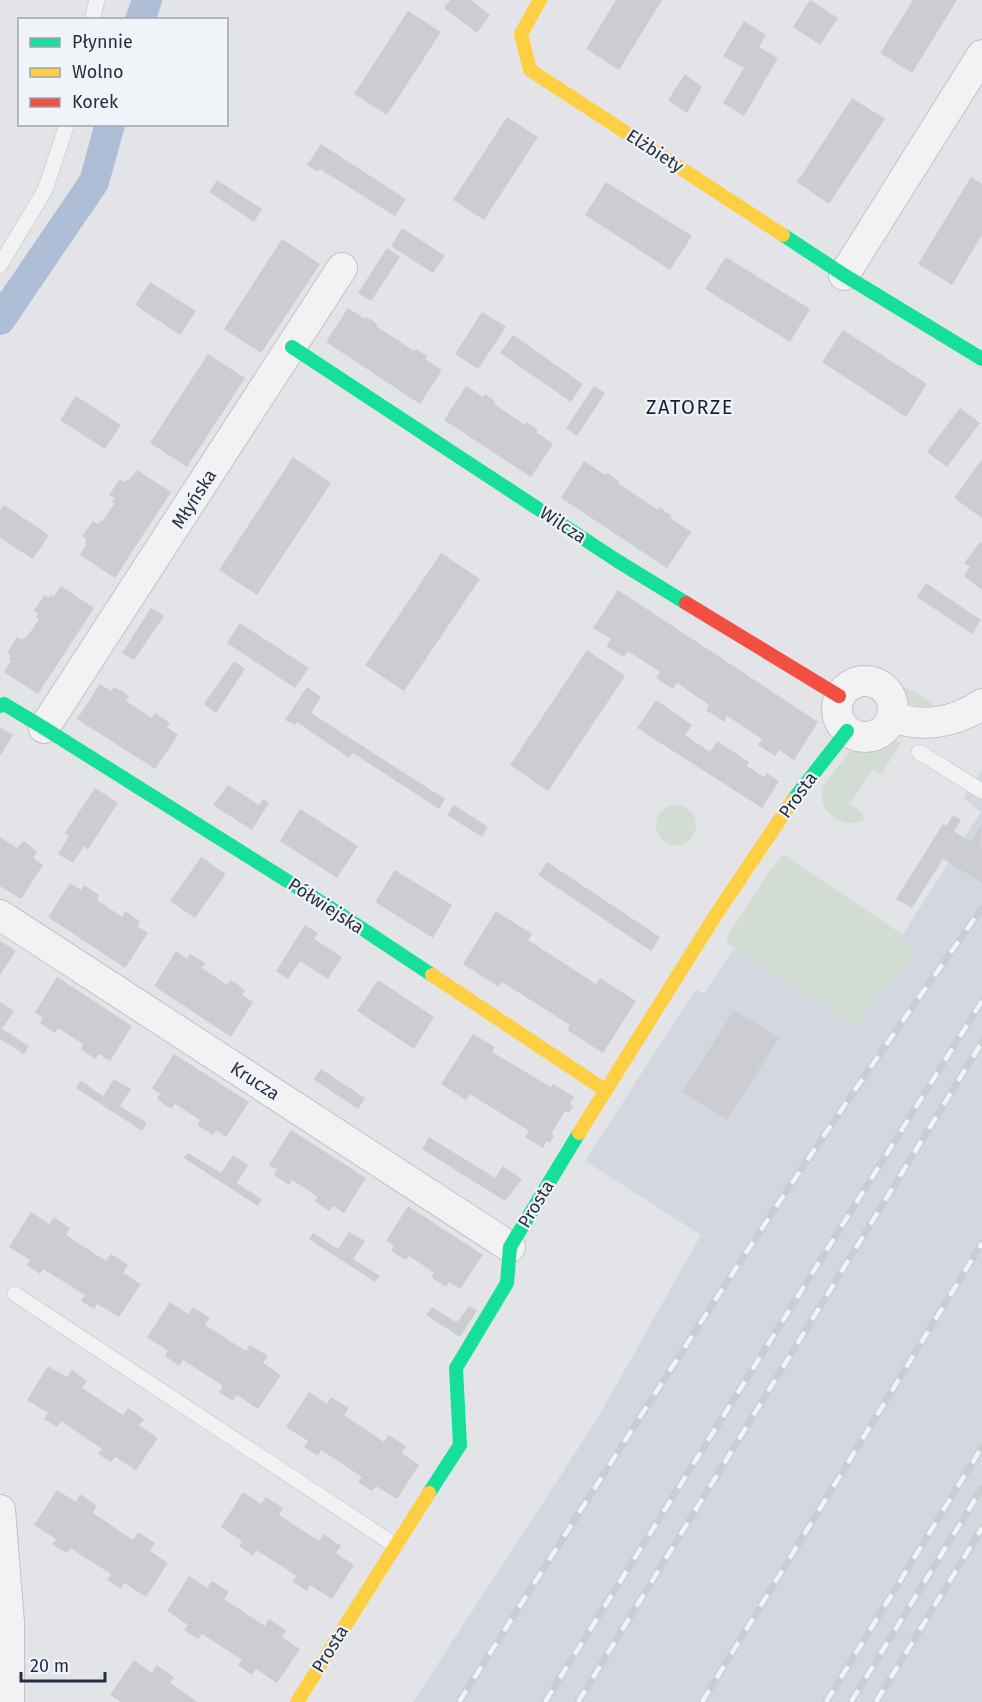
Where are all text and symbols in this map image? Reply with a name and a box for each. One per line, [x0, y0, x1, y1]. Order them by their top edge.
legend [18, 18, 228, 126]
text: Płynnie [72, 31, 133, 53]
text: Wolno [72, 61, 124, 83]
text: Korek [72, 91, 119, 113]
street label: Elżbiety [622, 124, 688, 178]
district label: ZATORZE [646, 395, 734, 419]
street label: Młyńska [167, 465, 221, 533]
street label: Wilcza [536, 502, 590, 548]
street label: Prosta [774, 768, 822, 822]
street label: Półwiejska [284, 873, 368, 939]
street label: Krucza [226, 1057, 284, 1105]
street label: Prosta [513, 1176, 559, 1232]
street label: Prosta [307, 1621, 353, 1677]
scale bar [21, 1645, 105, 1683]
text: 20 m [30, 1655, 69, 1677]

